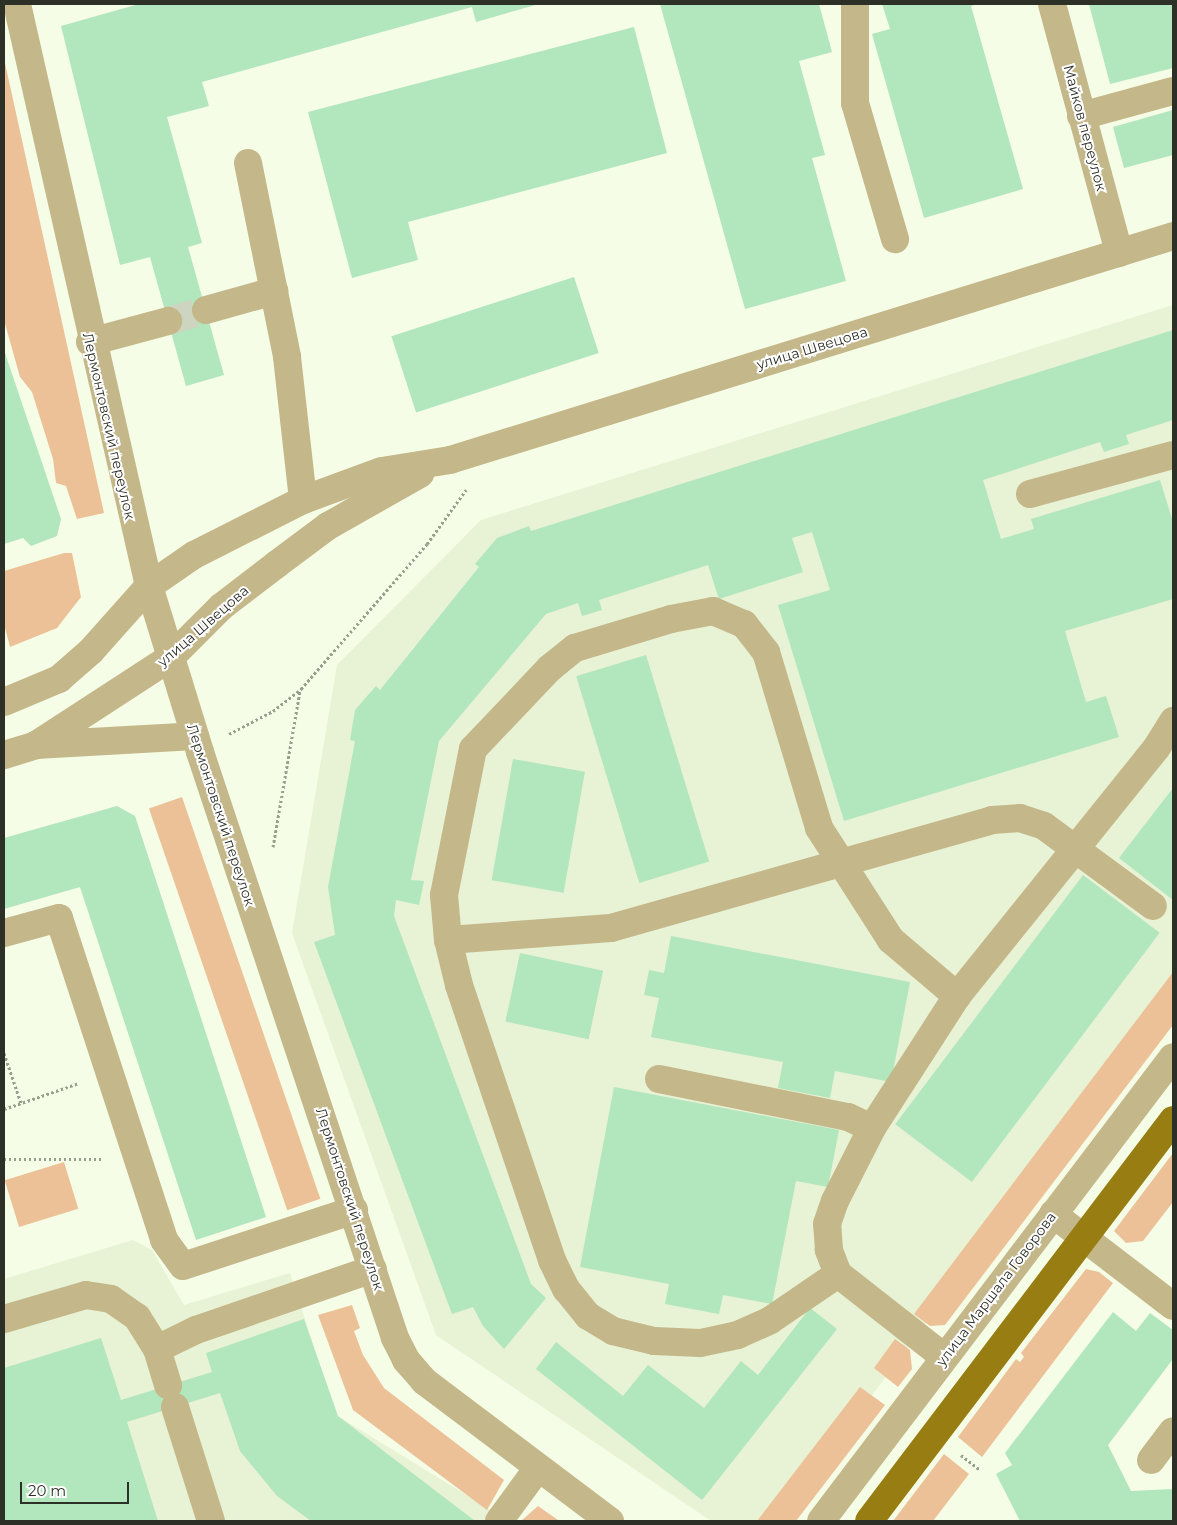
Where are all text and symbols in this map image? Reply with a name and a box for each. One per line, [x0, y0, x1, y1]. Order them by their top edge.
street label: Майков переулок [1060, 63, 1110, 193]
street label: улица Швецова [755, 323, 869, 373]
street label: Лермонтовский переулок [79, 331, 139, 521]
street label: улица Швецова [154, 582, 252, 670]
street label: Лермонтовский переулок [184, 722, 258, 908]
street label: Лермонтовский переулок [313, 1106, 387, 1292]
street label: улица Маршала Говорова [933, 1209, 1059, 1369]
scale bar [22, 1472, 131, 1504]
text: 20 m [28, 1481, 66, 1500]

